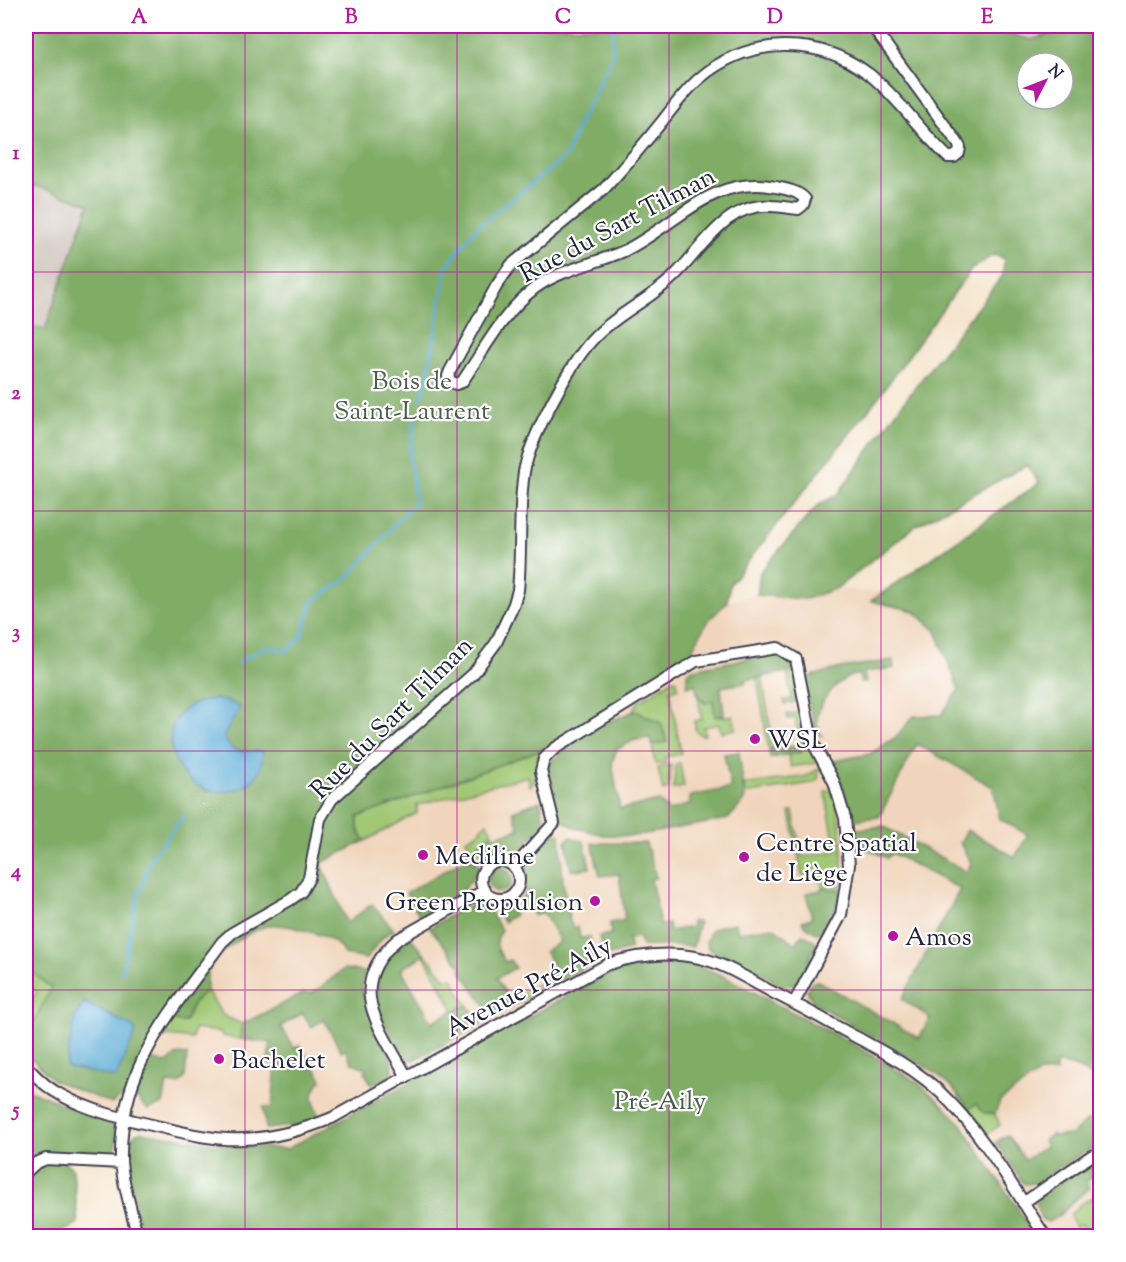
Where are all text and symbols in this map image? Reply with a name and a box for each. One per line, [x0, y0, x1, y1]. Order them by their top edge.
text: A [131, 4, 148, 33]
text: B [345, 4, 358, 33]
text: C [555, 4, 571, 33]
text: D [767, 4, 783, 33]
text: E [981, 4, 994, 33]
north arrow [1015, 51, 1075, 111]
text: N [1041, 60, 1067, 85]
text: 1 [13, 140, 20, 169]
street label: Rue du Sart Tilman [514, 159, 723, 294]
park label: Bois de Saint-Laurent [334, 364, 490, 431]
text: 2 [11, 380, 21, 409]
text: 3 [12, 619, 20, 648]
street label: Rue du Sart Tilman [303, 629, 483, 809]
place label: WSL [767, 723, 827, 760]
marker: WSL [748, 732, 762, 746]
place label: Centre Spatial de Liège [756, 826, 917, 893]
place label: Mediline [435, 839, 535, 876]
marker: Mediline [416, 848, 430, 862]
marker: Centre Spatial de Liège [737, 850, 751, 864]
text: 4 [10, 858, 21, 887]
place label: Green Propulsion [385, 885, 583, 922]
marker: Green Propulsion [588, 894, 602, 908]
place label: Amos [905, 920, 972, 957]
street label: Avenue Pré-Aily [439, 929, 619, 1048]
marker: Amos [886, 929, 900, 943]
place label: Bachelet [231, 1043, 326, 1080]
marker: Bachelet [212, 1052, 226, 1066]
park label: Pré-Aily [614, 1084, 706, 1121]
text: 5 [11, 1097, 20, 1126]

